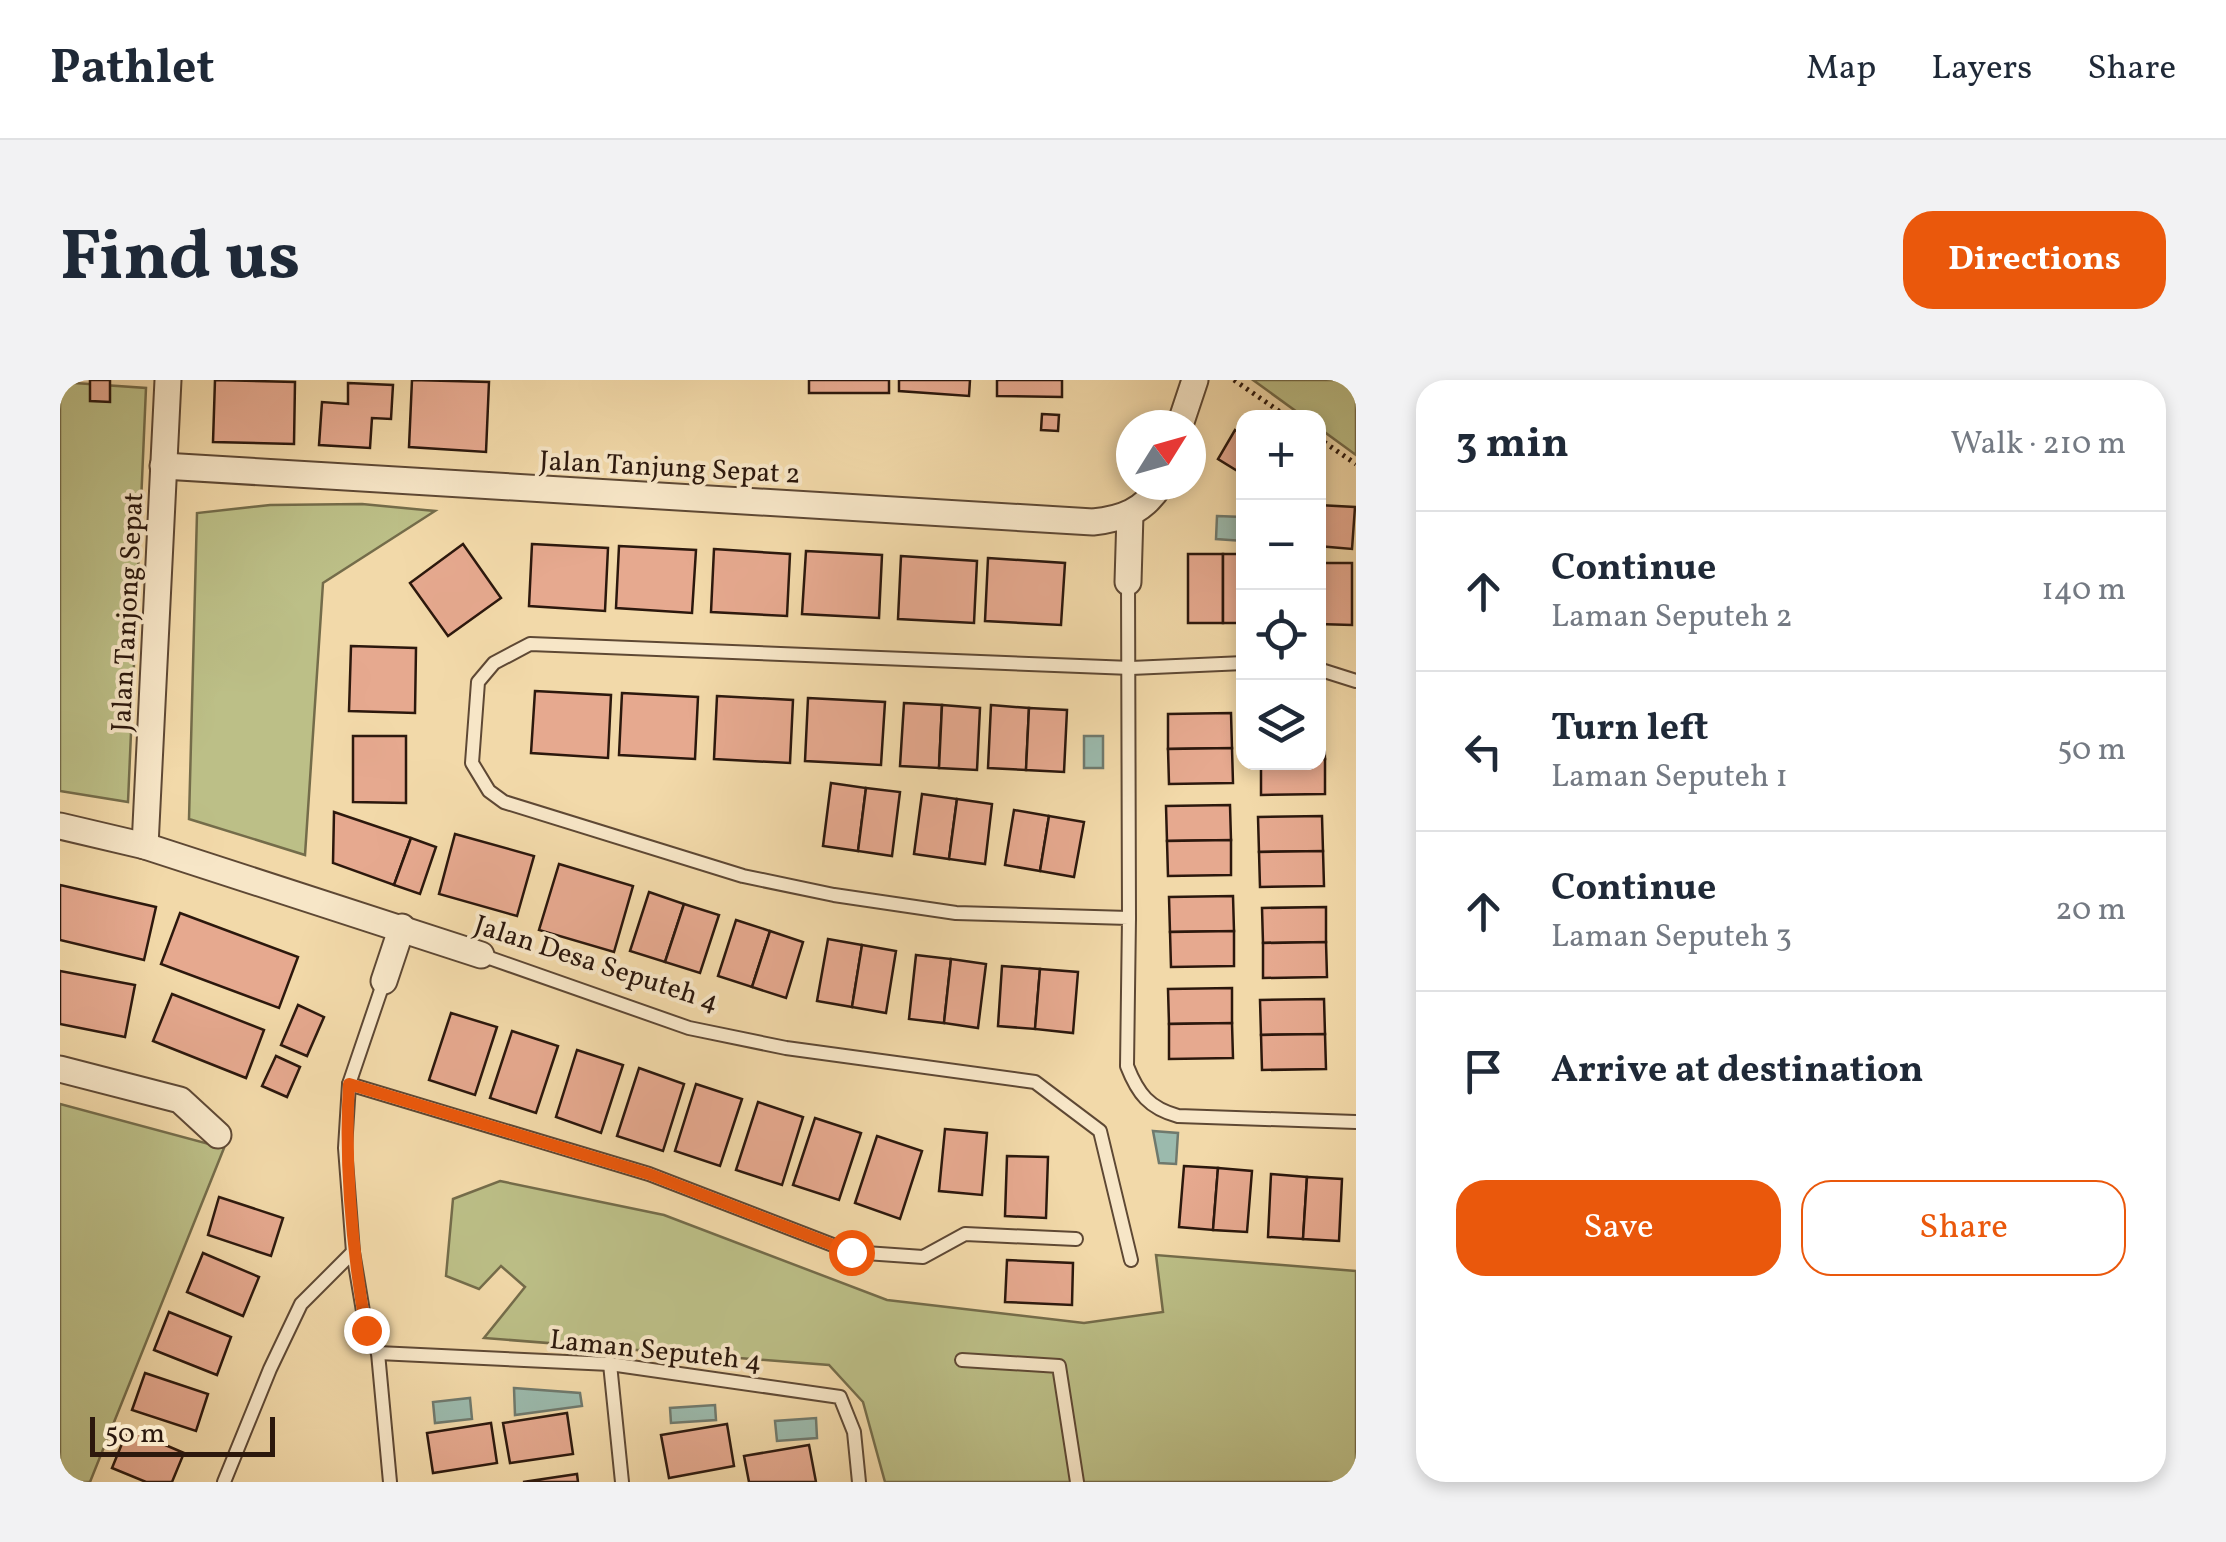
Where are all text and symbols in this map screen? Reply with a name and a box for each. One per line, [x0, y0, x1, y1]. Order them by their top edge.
text: Pathlet [50, 36, 215, 103]
text: Map [1806, 45, 1876, 93]
text: Layers [1931, 45, 2032, 93]
text: Share [2087, 45, 2176, 93]
text: Find us [60, 211, 300, 309]
button: Directions [1903, 211, 2166, 309]
north arrow [1116, 410, 1206, 500]
map controls [1236, 410, 1326, 770]
button: + [1236, 410, 1326, 500]
text: 3 min [1456, 416, 1569, 475]
text: Walk · 210 m [1951, 423, 2126, 467]
street label: Jalan Tanjung Sepat 2 [538, 442, 801, 495]
street label: Jalan Tanjong Sepat [103, 491, 154, 733]
button: − [1236, 500, 1326, 590]
text: Continue [1551, 543, 1716, 596]
icon: ahead [1456, 564, 1511, 619]
text: 140 m [2041, 569, 2126, 613]
button: locate [1236, 590, 1326, 680]
text: Laman Seputeh 2 [1551, 596, 1793, 640]
button: layers [1236, 680, 1326, 770]
text: Turn left [1551, 703, 1708, 756]
icon: left [1456, 724, 1511, 779]
text: 50 m [2057, 729, 2126, 773]
text: Laman Seputeh 1 [1551, 756, 1788, 800]
text: Continue [1551, 863, 1716, 916]
icon: ahead [1456, 884, 1511, 939]
text: 20 m [2055, 889, 2126, 933]
street label: Jalan Desa Seputeh 4 [469, 906, 724, 1022]
text: Laman Seputeh 3 [1551, 916, 1792, 960]
icon: arrive [1456, 1044, 1511, 1099]
text: Arrive at destination [1551, 1045, 1924, 1098]
button: Save [1456, 1180, 1781, 1276]
button: Share [1801, 1180, 2126, 1276]
route start [829, 1230, 875, 1276]
route end [344, 1308, 390, 1354]
street label: Laman Seputeh 4 [548, 1321, 764, 1382]
scale bar [90, 1412, 275, 1456]
text: 50 m [105, 1415, 165, 1454]

